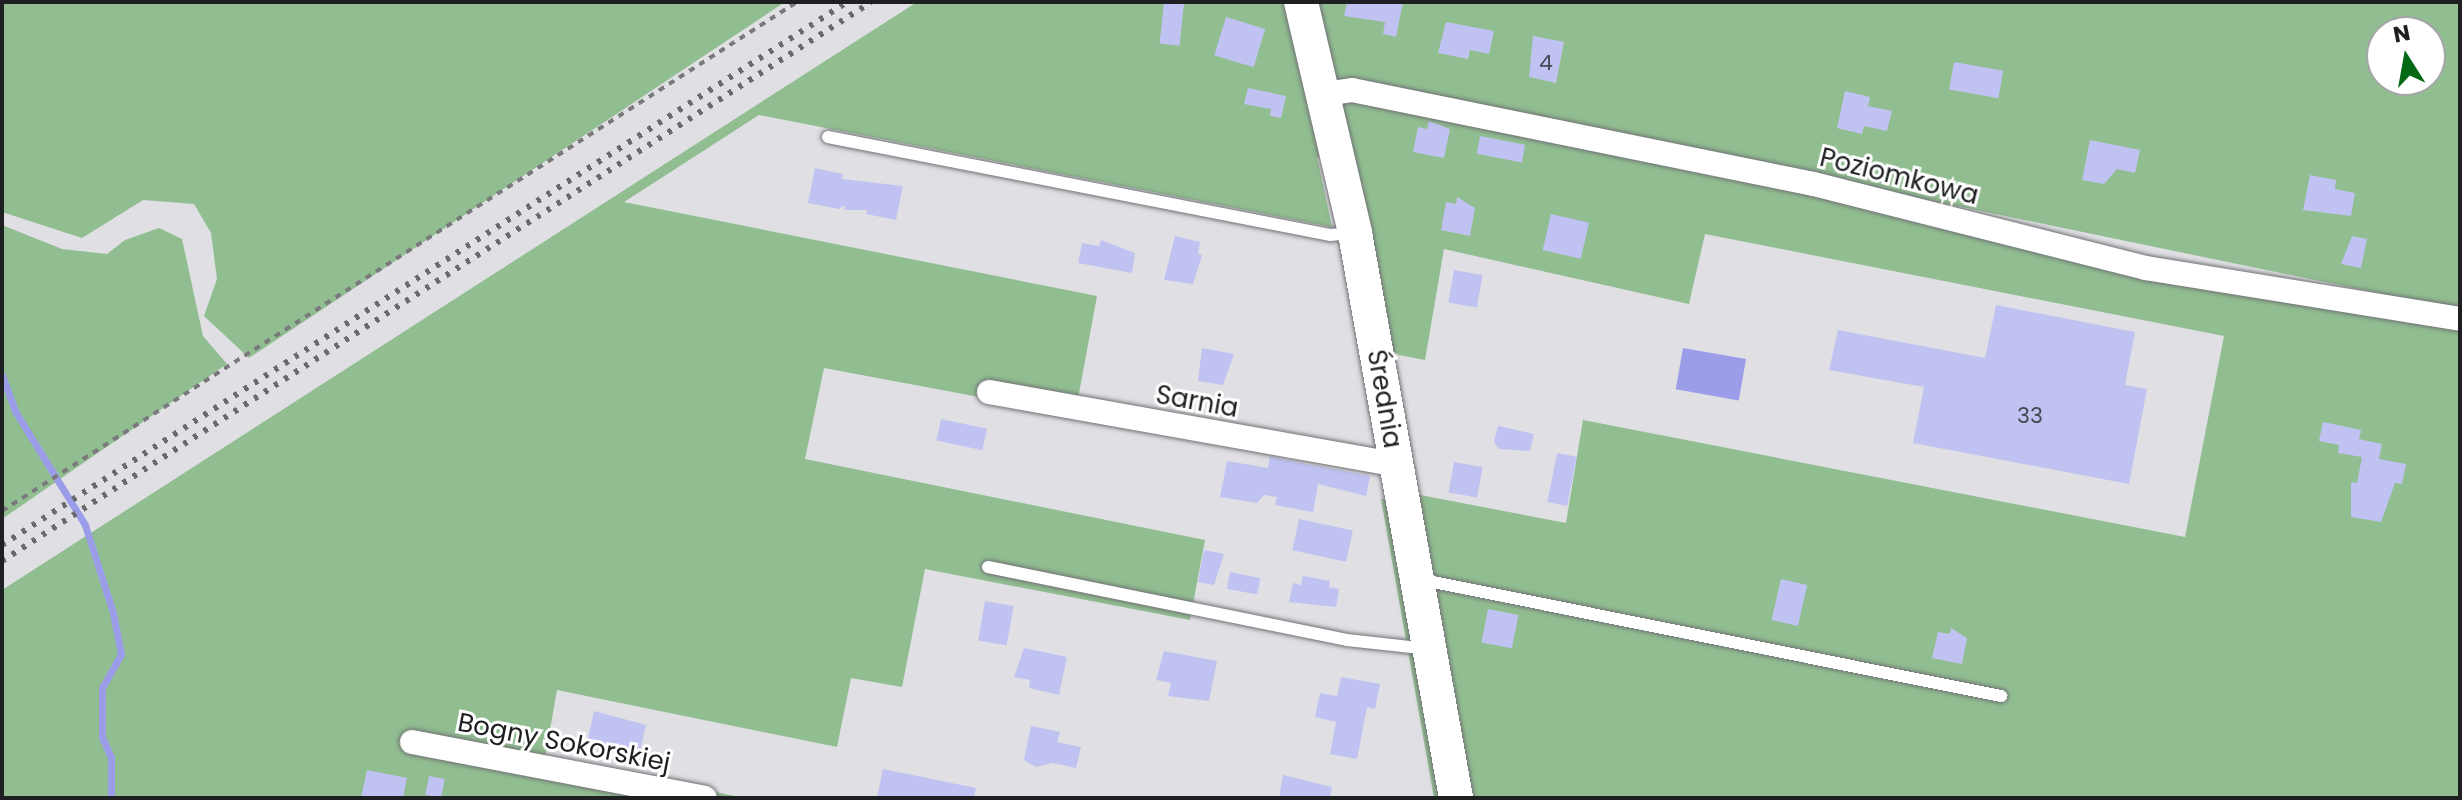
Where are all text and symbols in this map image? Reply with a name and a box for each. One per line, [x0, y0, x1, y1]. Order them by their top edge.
north arrow [2366, 16, 2446, 96]
text: N [2391, 17, 2413, 51]
house number: 4 [1539, 50, 1553, 76]
street label: Poziomkowa [1817, 142, 1981, 212]
street label: Średnia [1360, 347, 1408, 451]
street label: Sarnia [1153, 379, 1241, 425]
house number: 33 [2017, 403, 2043, 429]
street label: Bogny Sokorskiej [455, 707, 673, 779]

